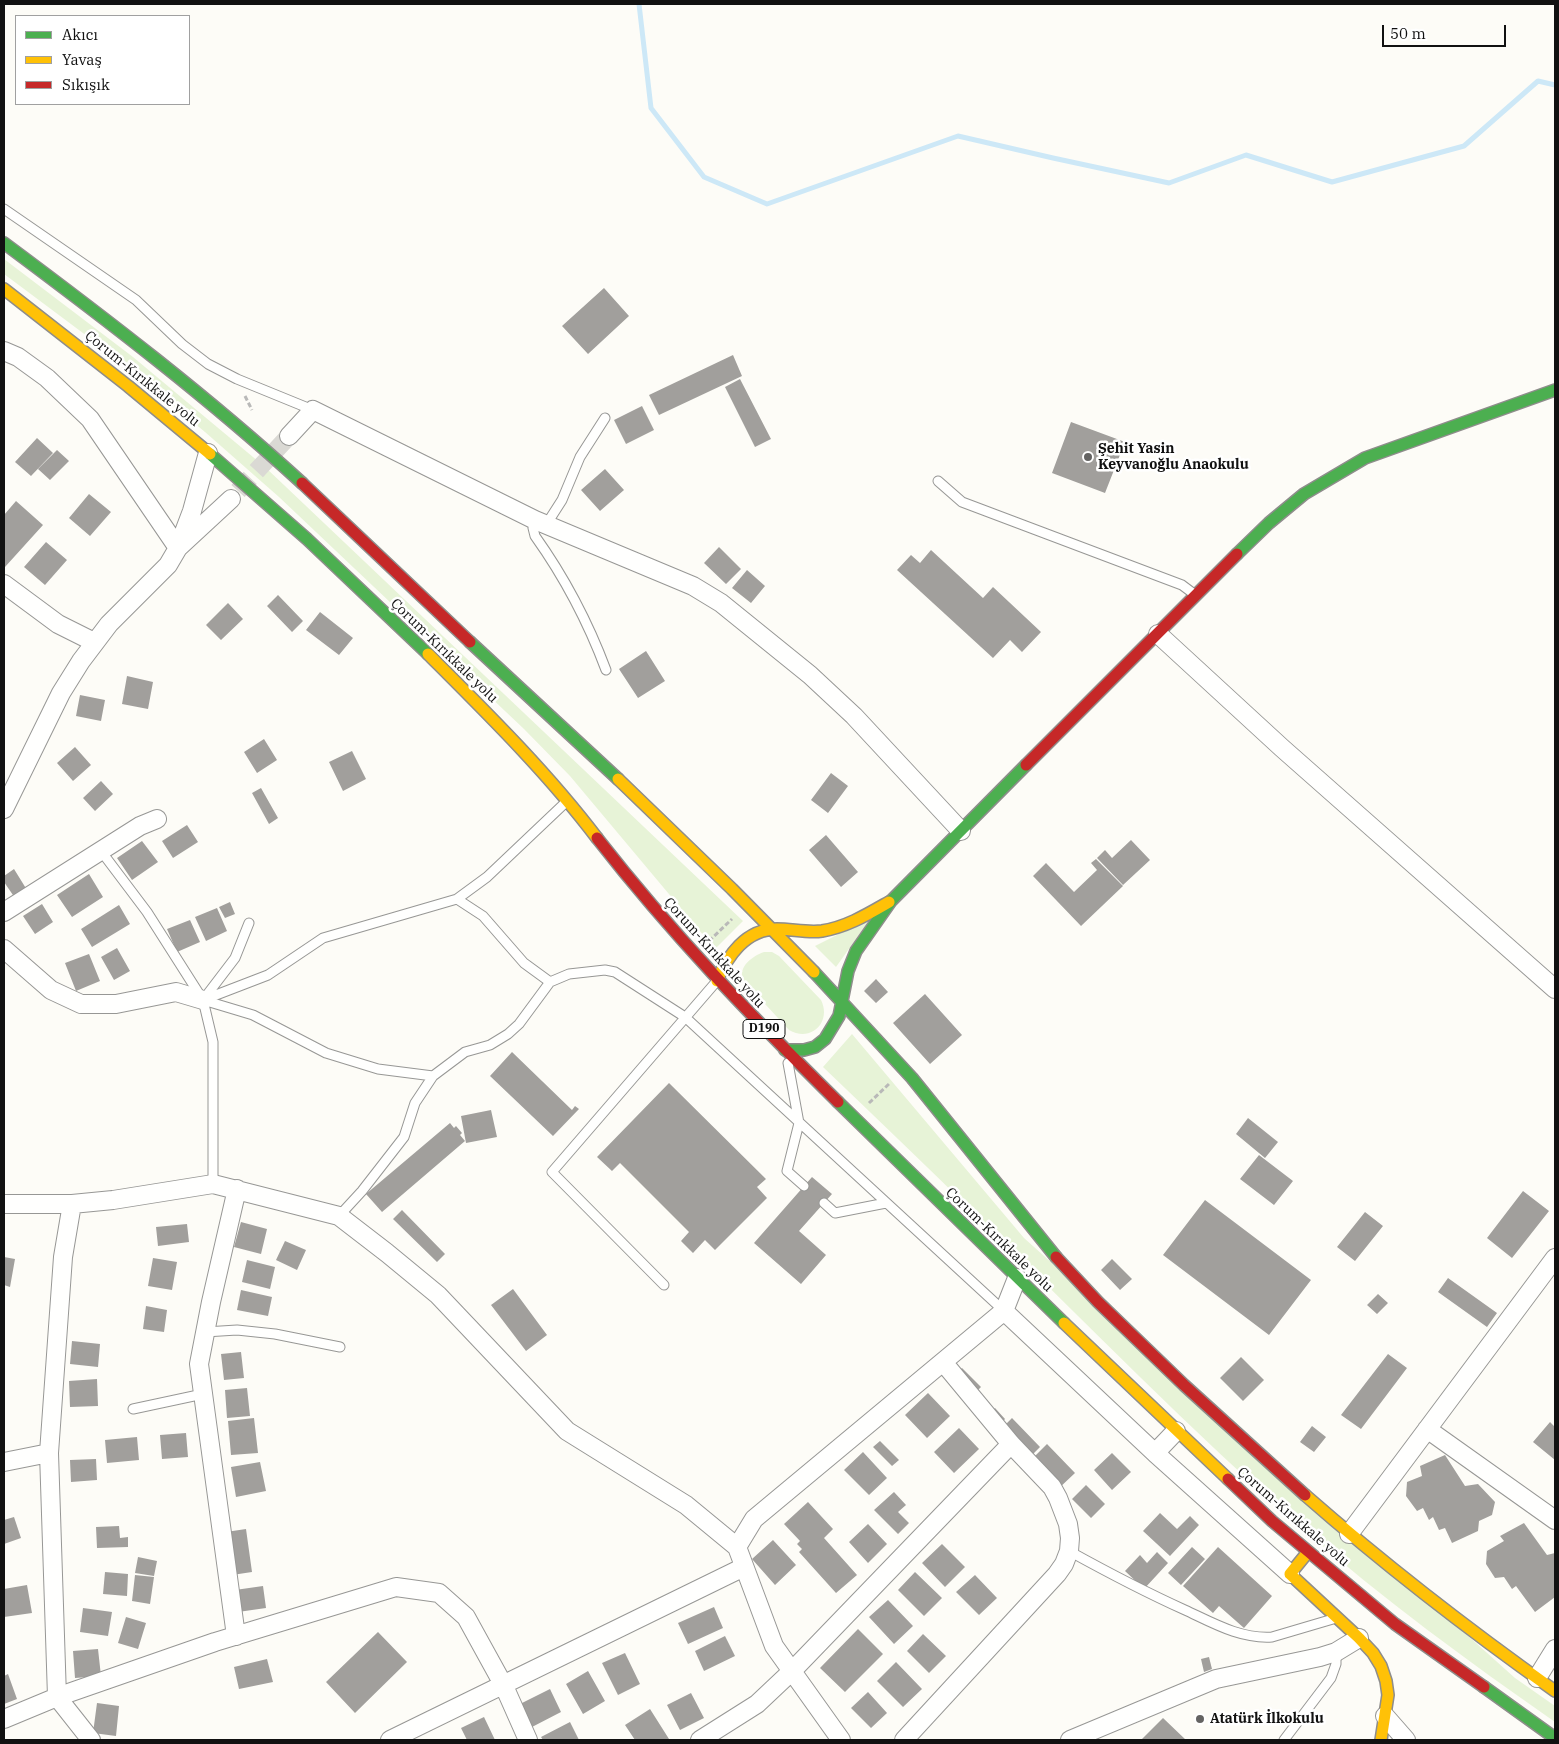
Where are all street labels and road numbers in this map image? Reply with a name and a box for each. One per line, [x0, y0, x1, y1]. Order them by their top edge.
street label: Çorum-Kırıkkale yolu [81, 328, 203, 430]
street label: Çorum-Kırıkkale yolu [387, 595, 501, 707]
street label: Çorum-Kırıkkale yolu [660, 894, 768, 1012]
road number: D190 [743, 1020, 785, 1038]
street label: Çorum-Kırıkkale yolu [942, 1184, 1056, 1296]
street label: Çorum-Kırıkkale yolu [1234, 1464, 1352, 1570]

